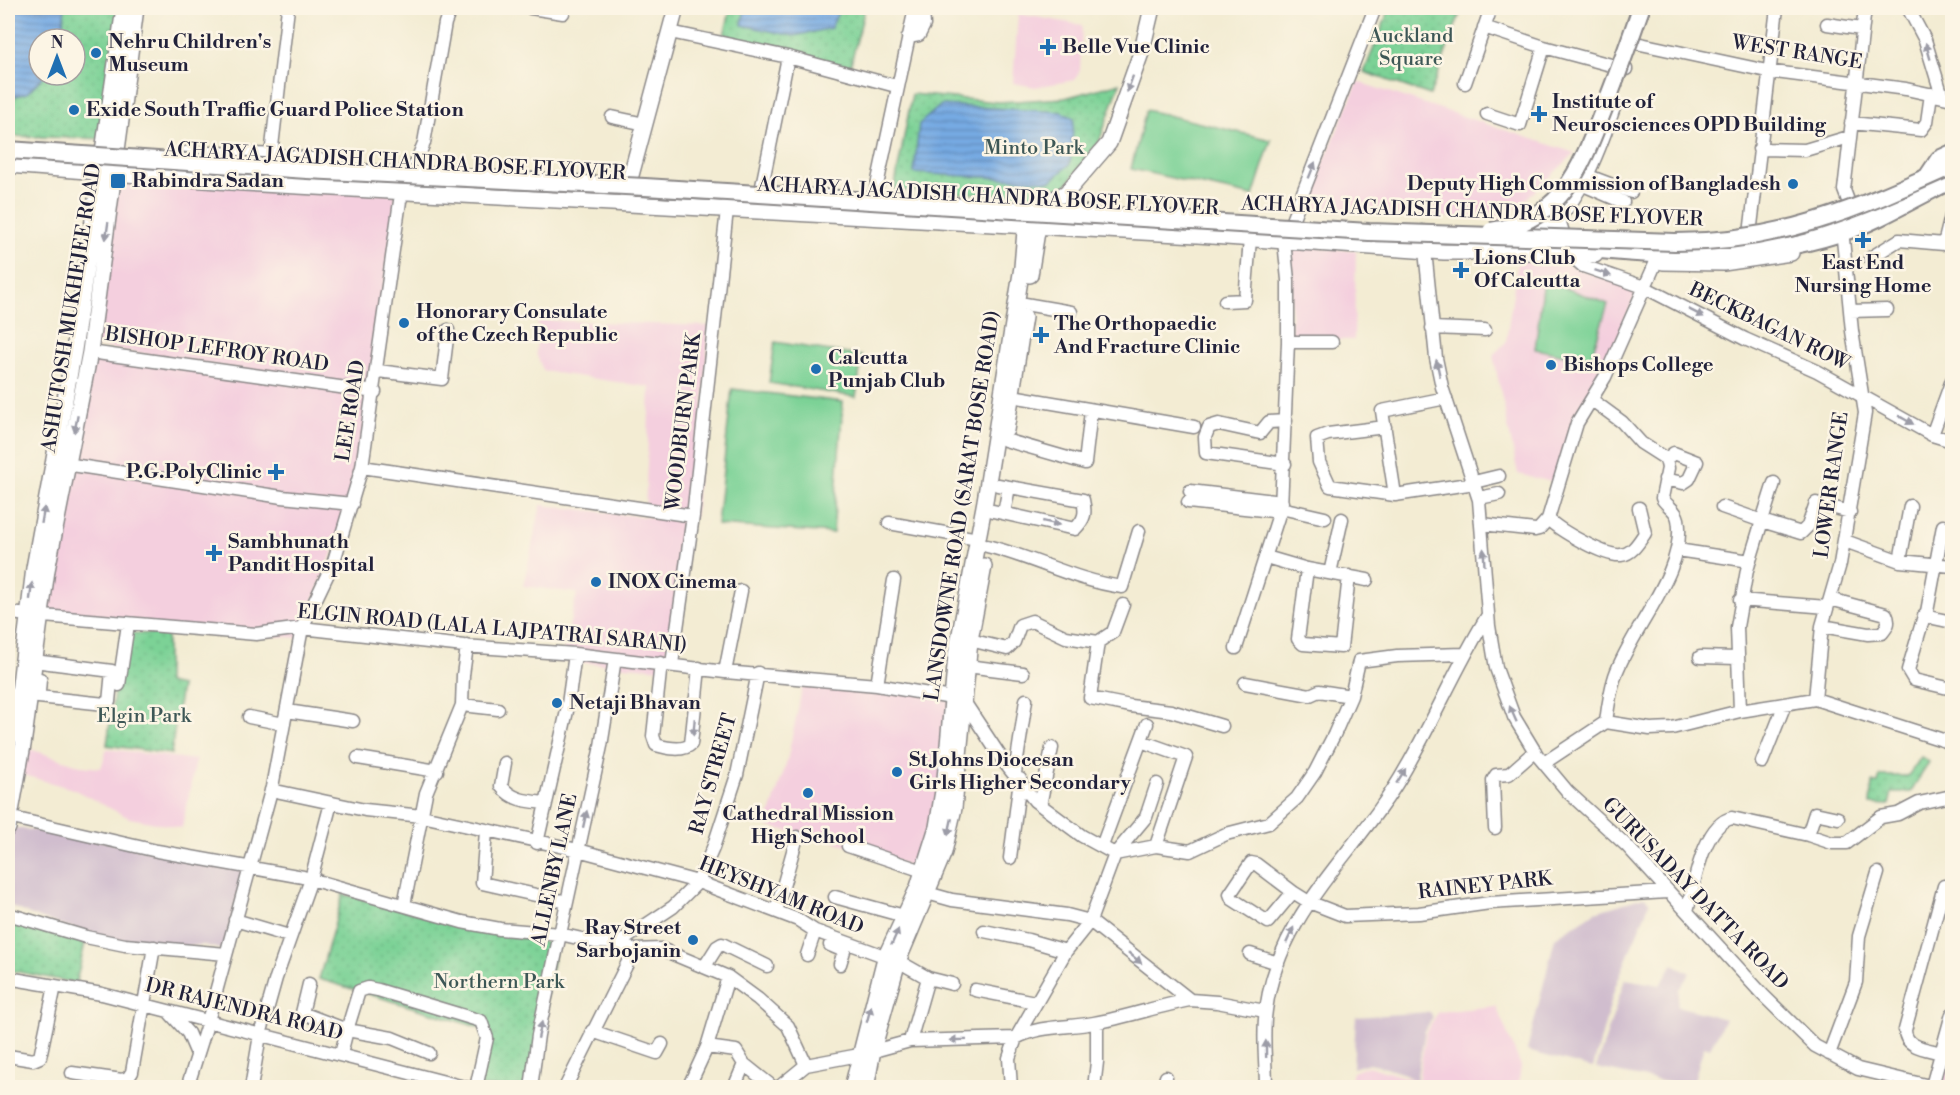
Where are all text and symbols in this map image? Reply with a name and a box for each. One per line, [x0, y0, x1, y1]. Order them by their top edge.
park label: Auckland Square [1368, 24, 1454, 72]
north arrow [27, 27, 87, 87]
place label: Nehru Children's Museum [108, 30, 271, 78]
street label: WEST RANGE [1729, 30, 1864, 76]
text: N [51, 33, 64, 53]
place label: Belle Vue Clinic [1062, 35, 1210, 60]
marker: Belle Vue Clinic [1039, 38, 1057, 56]
one-way arrow [1923, 41, 1932, 59]
marker: Nehru Children's Museum [89, 46, 103, 60]
one-way arrow [1124, 75, 1134, 93]
place label: Institute of Neurosciences OPD Building [1552, 90, 1827, 138]
place label: Exide South Traffic Guard Police Station [86, 98, 464, 123]
marker: Exide South Traffic Guard Police Station [67, 103, 81, 117]
marker: Institute of Neurosciences OPD Building [1530, 105, 1548, 123]
park label: Minto Park [984, 136, 1086, 161]
street label: ACHARYA JAGADISH CHANDRA BOSE FLYOVER [163, 137, 628, 187]
one-way arrow [1307, 160, 1317, 178]
street label: ASHUTOSH MUKHEJEE ROAD [37, 162, 107, 455]
place label: Rabindra Sadan [132, 169, 285, 194]
marker: Rabindra Sadan [109, 172, 127, 190]
street label: ACHARYA JAGADISH CHANDRA BOSE FLYOVER [756, 172, 1221, 222]
place label: Deputy High Commission of Bangladesh [1407, 172, 1782, 197]
marker: Deputy High Commission of Bangladesh [1786, 177, 1800, 191]
street label: ACHARYA JAGADISH CHANDRA BOSE FLYOVER [1240, 191, 1705, 233]
one-way arrow [102, 222, 111, 241]
marker: East End Nursing Home [1854, 231, 1872, 249]
place label: Lions Club Of Calcutta [1474, 246, 1581, 294]
place label: East End Nursing Home [1795, 251, 1932, 299]
marker: Lions Club Of Calcutta [1452, 261, 1470, 279]
one-way arrow [1594, 268, 1612, 278]
street label: BECKBAGAN ROW [1684, 277, 1854, 377]
place label: Honorary Consulate of the Czech Republic [416, 300, 618, 348]
street label: LANSDOWNE ROAD (SARAT BOSE ROAD) [920, 309, 1006, 703]
one-way arrow [1688, 309, 1705, 318]
place label: The Orthopaedic And Fracture Clinic [1053, 312, 1240, 360]
marker: Honorary Consulate of the Czech Republic [397, 316, 411, 330]
street label: BISHOP LEFROY ROAD [103, 322, 330, 378]
marker: The Orthopaedic And Fracture Clinic [1032, 326, 1050, 344]
street label: WOODBURN PARK [661, 330, 707, 513]
place label: Calcutta Punjab Club [828, 346, 945, 394]
place label: Bishops College [1563, 353, 1714, 378]
street label: LEE ROAD [331, 358, 371, 464]
marker: Bishops College [1544, 358, 1558, 372]
one-way arrow [1433, 359, 1442, 378]
marker: Calcutta Punjab Club [809, 362, 823, 376]
street label: LOWER RANGE [1809, 410, 1855, 560]
one-way arrow [71, 414, 80, 433]
one-way arrow [1898, 415, 1914, 426]
place label: P.G.PolyClinic [126, 460, 262, 485]
marker: P.G.PolyClinic [267, 463, 285, 481]
one-way arrow [39, 505, 48, 524]
one-way arrow [1041, 519, 1060, 529]
place label: Sambhunath Pandit Hospital [228, 530, 375, 578]
marker: Sambhunath Pandit Hospital [205, 544, 223, 562]
one-way arrow [1480, 547, 1489, 566]
place label: INOX Cinema [608, 570, 737, 595]
marker: INOX Cinema [589, 575, 603, 589]
one-way arrow [26, 582, 35, 601]
street label: ELGIN ROAD (LALA LAJPATRAI SARANI) [296, 599, 688, 659]
place label: Netaji Bhavan [569, 691, 701, 716]
marker: Netaji Bhavan [550, 696, 564, 710]
park label: Elgin Park [97, 704, 193, 729]
one-way arrow [1508, 705, 1518, 723]
street label: RAY STREET [685, 711, 743, 837]
one-way arrow [689, 717, 699, 736]
place label: St Johns Diocesan Girls Higher Secondary [909, 748, 1132, 796]
marker: St Johns Diocesan Girls Higher Secondary [890, 765, 904, 779]
one-way arrow [1396, 768, 1407, 784]
marker: Cathedral Mission High School [801, 786, 815, 800]
street label: ALLENBY LANE [526, 791, 583, 950]
street label: GURUSADAY DATTA ROAD [1596, 793, 1794, 995]
place label: Cathedral Mission High School [722, 802, 894, 850]
one-way arrow [581, 809, 590, 828]
one-way arrow [944, 818, 954, 836]
street label: HEYSHYAM ROAD [695, 852, 867, 940]
street label: RAINEY PARK [1417, 866, 1555, 905]
place label: Ray Street Sarbojanin [577, 916, 682, 964]
one-way arrow [1286, 927, 1295, 944]
one-way arrow [890, 929, 899, 946]
marker: Ray Street Sarbojanin [686, 933, 700, 947]
one-way arrow [1128, 951, 1143, 964]
park label: Northern Park [433, 970, 566, 995]
street label: DR RAJENDRA ROAD [142, 973, 346, 1047]
one-way arrow [865, 1005, 875, 1023]
one-way arrow [535, 1020, 545, 1039]
one-way arrow [948, 1035, 967, 1045]
one-way arrow [1261, 1040, 1271, 1059]

